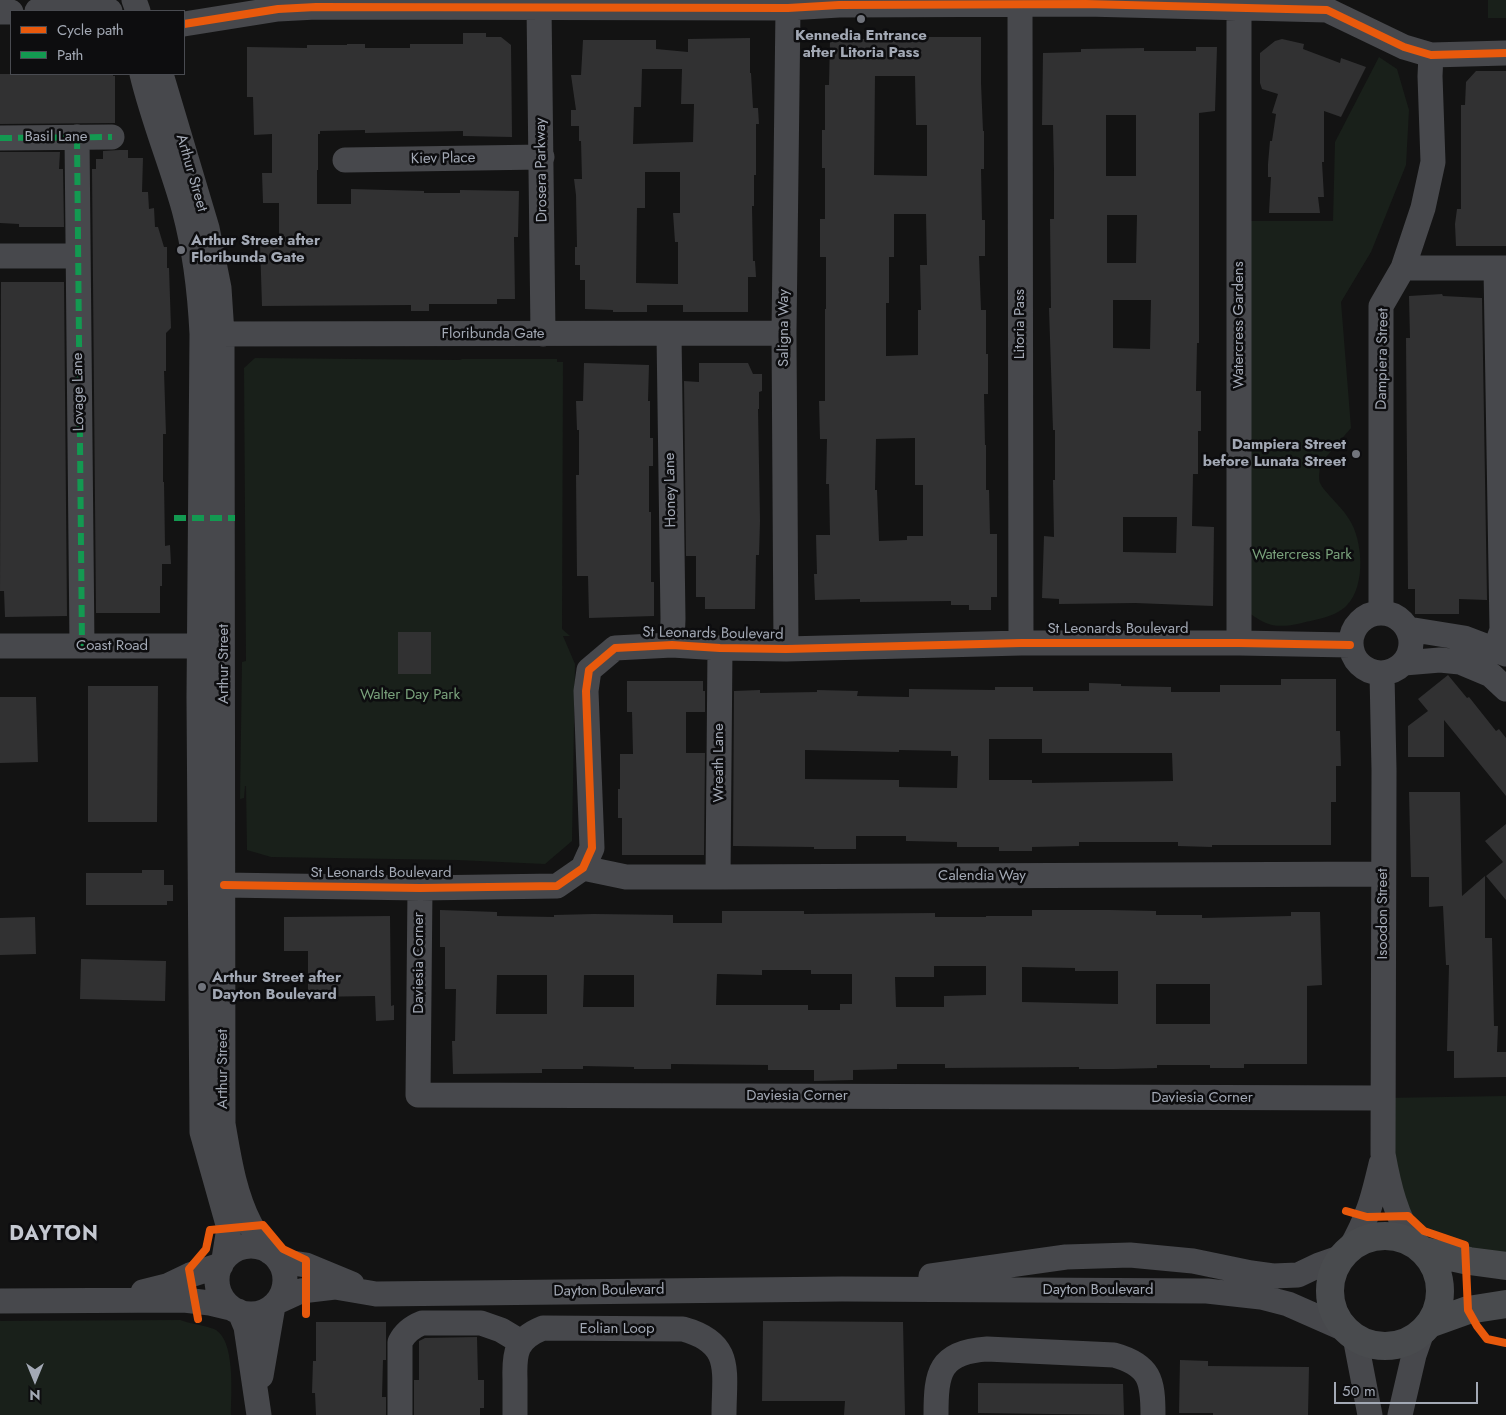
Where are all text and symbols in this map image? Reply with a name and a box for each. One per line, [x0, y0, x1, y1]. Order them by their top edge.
legend [10, 10, 185, 75]
marker: Kennedia Entrance after Litoria Pass [855, 13, 867, 25]
text: Cycle path [57, 19, 124, 41]
place label: Kennedia Entrance after Litoria Pass [795, 27, 927, 62]
text: Path [57, 44, 83, 66]
street label: Drosera Parkway [532, 117, 552, 223]
street label: Basil Lane [24, 128, 88, 146]
street label: Arthur Street [171, 132, 211, 214]
street label: Kiev Place [410, 149, 476, 169]
place label: Arthur Street after Floribunda Gate [191, 232, 320, 267]
marker: Arthur Street after Floribunda Gate [175, 244, 187, 256]
street label: Watercress Gardens [1230, 261, 1248, 389]
street label: Saligna Way [775, 289, 793, 367]
street label: Litoria Pass [1011, 289, 1029, 359]
street label: Dampiera Street [1373, 308, 1393, 410]
street label: Floribunda Gate [442, 325, 544, 343]
street label: Lovage Lane [69, 352, 89, 432]
place label: Dampiera Street before Lunata Street [1203, 436, 1346, 471]
marker: Dampiera Street before Lunata Street [1350, 448, 1362, 460]
street label: Honey Lane [661, 452, 681, 528]
park label: Watercress Park [1252, 546, 1352, 564]
street label: St Leonards Boulevard [1047, 620, 1189, 638]
street label: Arthur Street [215, 624, 233, 704]
street label: St Leonards Boulevard [642, 624, 784, 644]
street label: Coast Road [76, 637, 148, 655]
park label: Walter Day Park [360, 686, 460, 704]
street label: Wreath Lane [710, 723, 728, 803]
street label: St Leonards Boulevard [310, 864, 452, 882]
street label: Calendia Way [938, 867, 1026, 885]
street label: Isoodon Street [1374, 868, 1392, 960]
street label: Daviesia Corner [410, 912, 428, 1014]
place label: Arthur Street after Dayton Boulevard [212, 969, 341, 1004]
marker: Arthur Street after Dayton Boulevard [196, 981, 208, 993]
street label: Arthur Street [214, 1029, 232, 1109]
street label: Daviesia Corner [746, 1087, 848, 1105]
street label: Daviesia Corner [1151, 1089, 1253, 1107]
district label: DAYTON [8, 1223, 100, 1247]
street label: Dayton Boulevard [553, 1281, 665, 1301]
street label: Dayton Boulevard [1043, 1281, 1153, 1299]
street label: Eolian Loop [579, 1320, 655, 1338]
north arrow [10, 1355, 60, 1405]
scale bar [1336, 1372, 1480, 1404]
text: 50 m [1342, 1380, 1376, 1402]
text: N [29, 1385, 41, 1405]

